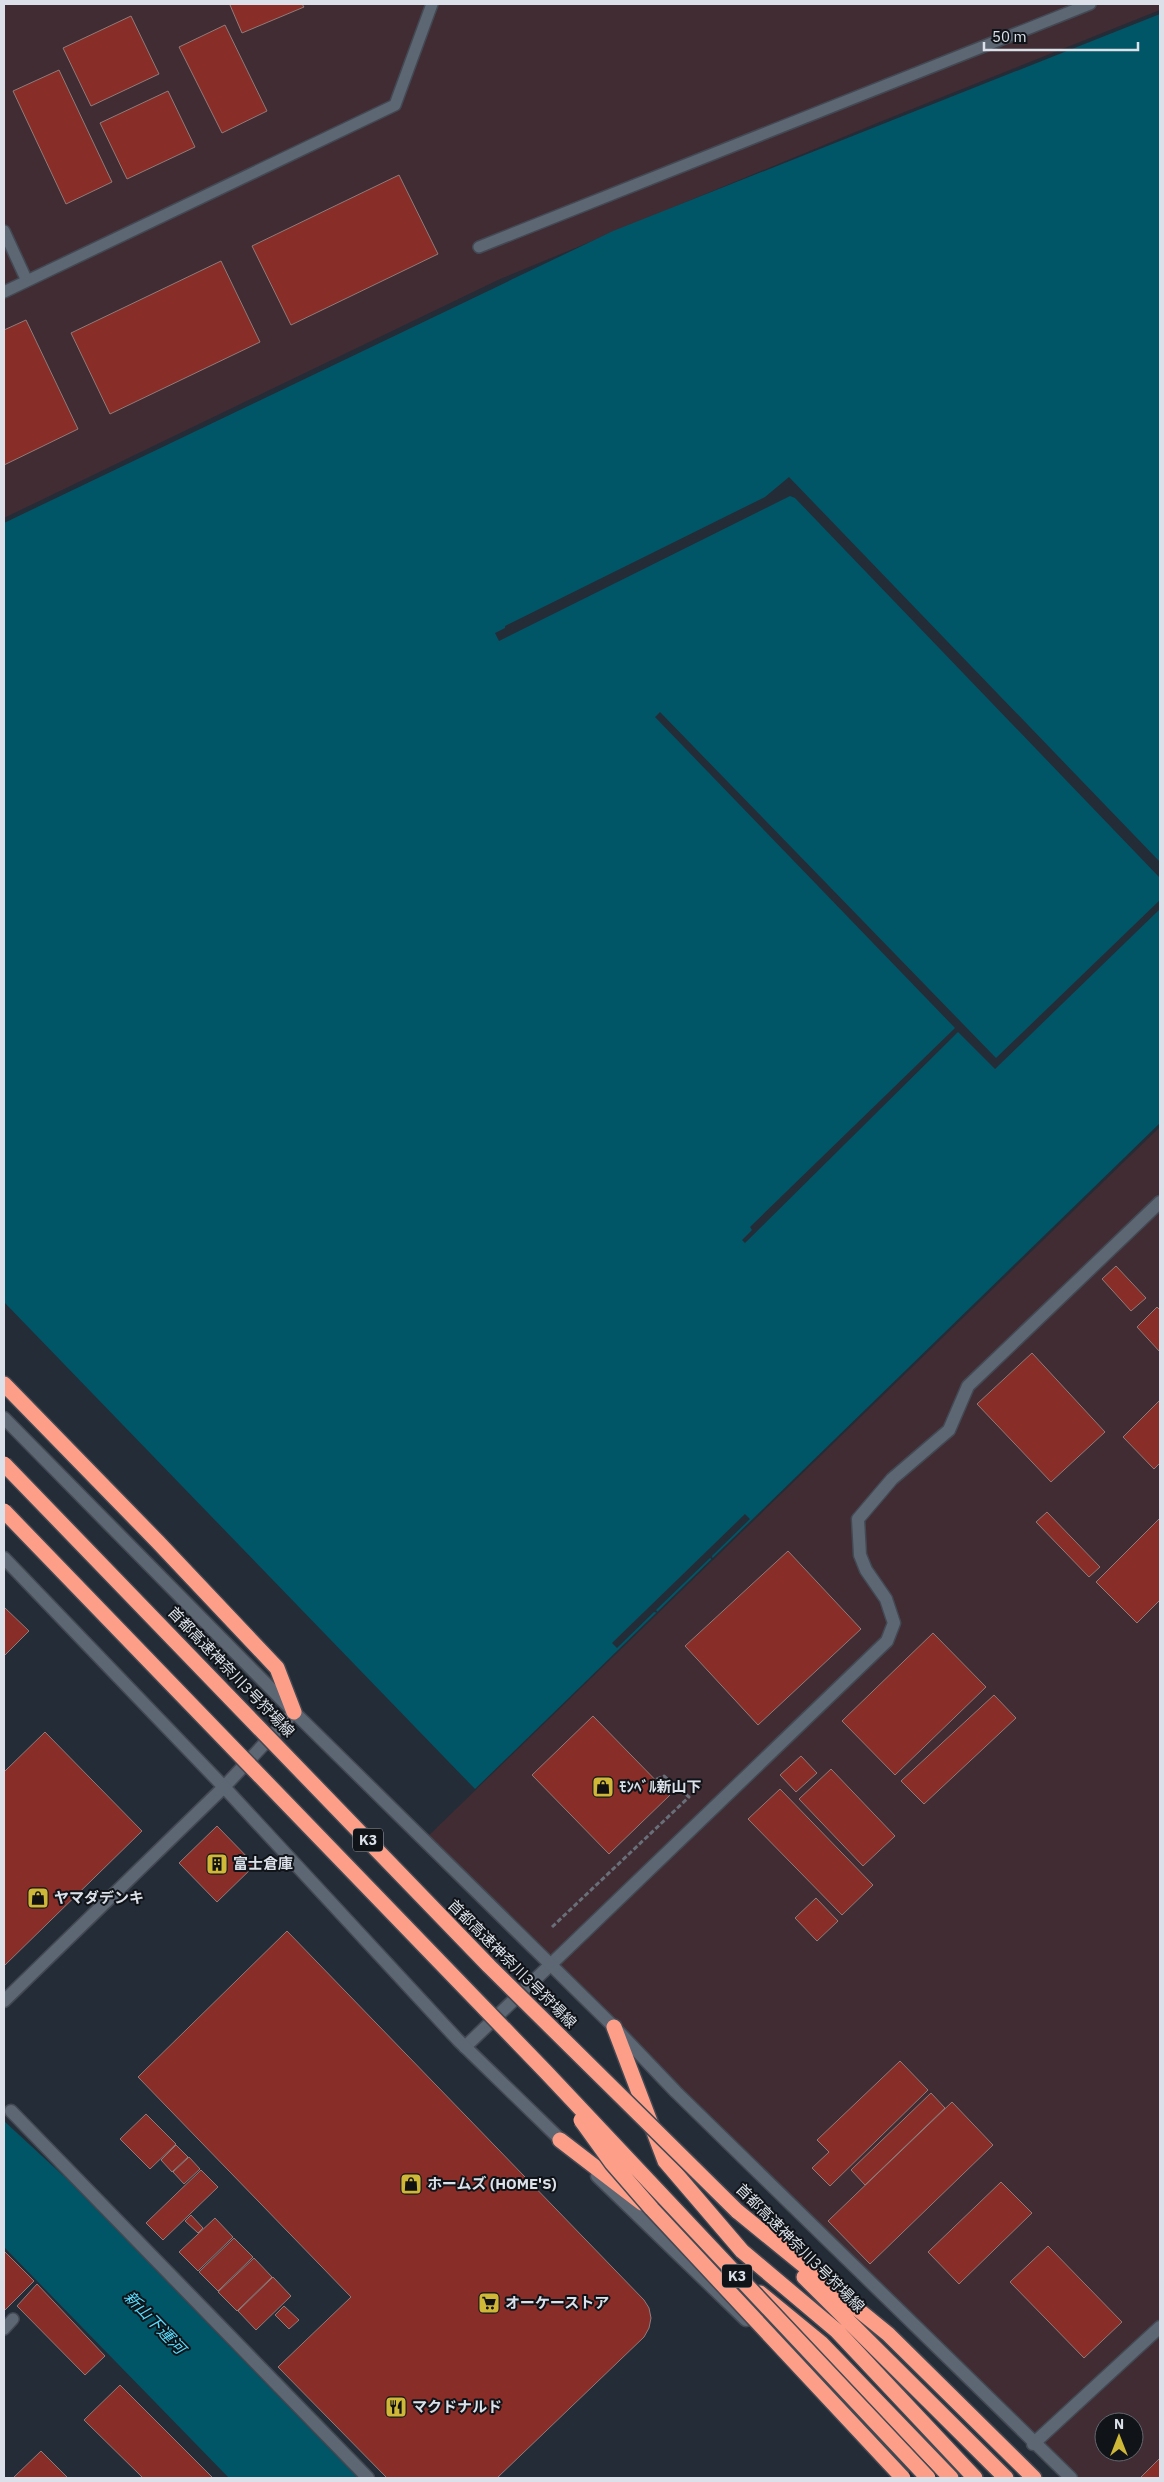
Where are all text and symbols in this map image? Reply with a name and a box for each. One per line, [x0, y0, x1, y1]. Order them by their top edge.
scale bar [984, 20, 1138, 52]
text: 50 m [992, 27, 1027, 46]
street label: 首都高速神奈川3号狩場線 [164, 1602, 299, 1741]
shop icon: ﾓﾝﾍﾞﾙ新山下 [591, 1775, 615, 1799]
place label: ﾓﾝﾍﾞﾙ新山下 [619, 1777, 702, 1796]
road number: K3 [353, 1828, 383, 1852]
building icon: 富士倉庫 [205, 1852, 229, 1876]
place label: 富士倉庫 [233, 1854, 293, 1873]
shop icon: ヤマダデンキ [26, 1886, 50, 1910]
place label: ヤマダデンキ [54, 1888, 144, 1907]
street label: 首都高速神奈川3号狩場線 [444, 1895, 581, 2032]
shop icon: ホームズ (HOME'S) [399, 2172, 423, 2196]
place label: ホームズ (HOME'S) [427, 2174, 557, 2193]
street label: 首都高速神奈川3号狩場線 [732, 2179, 869, 2316]
road number: K3 [722, 2264, 752, 2288]
water label: 新山下運河 [120, 2286, 192, 2360]
supermarket icon: オーケーストア [477, 2291, 501, 2315]
place label: オーケーストア [505, 2293, 609, 2312]
restaurant icon: マクドナルド [384, 2395, 408, 2419]
place label: マクドナルド [412, 2397, 502, 2416]
north arrow [1094, 2412, 1144, 2462]
text: N [1114, 2415, 1124, 2433]

